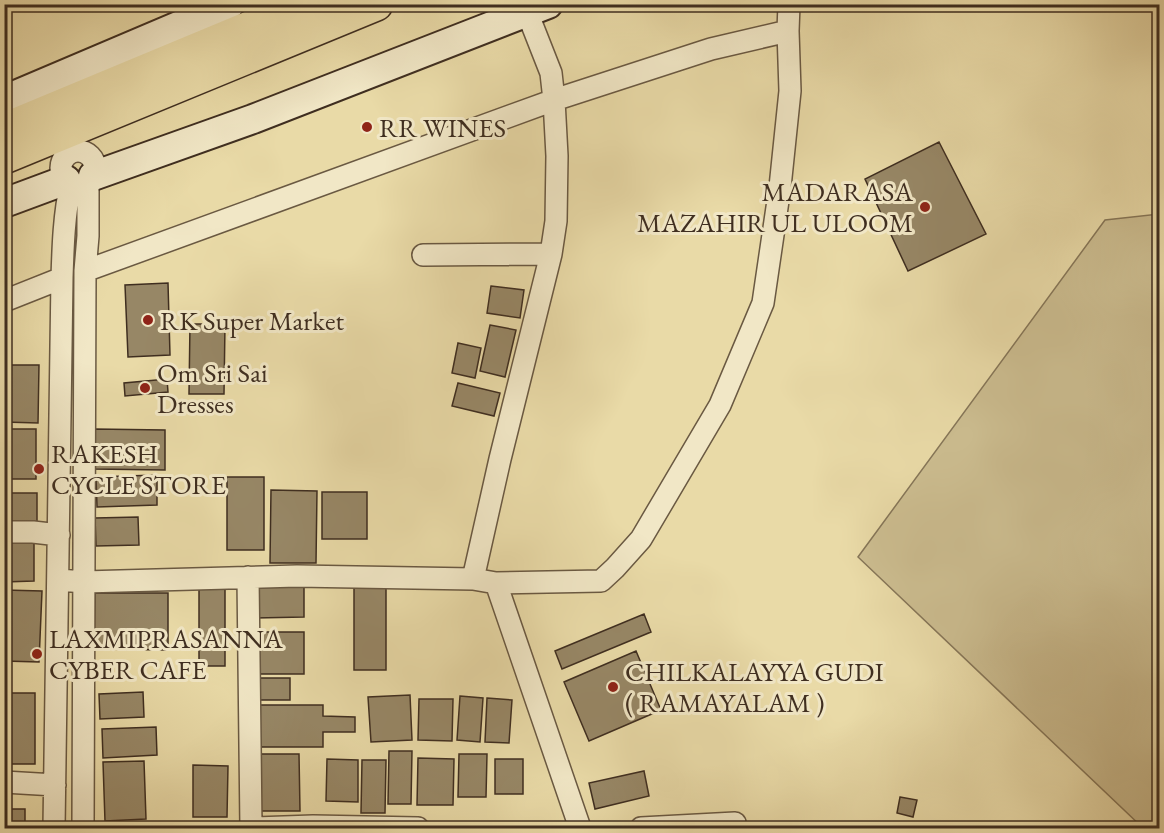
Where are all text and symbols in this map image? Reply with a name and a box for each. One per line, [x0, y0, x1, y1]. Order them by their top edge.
place label: RR WINES [379, 110, 506, 145]
marker: RR WINES [360, 120, 374, 134]
place label: MADARASA MAZAHIR UL ULOOM [637, 174, 913, 240]
marker: MADARASA MAZAHIR UL ULOOM [918, 200, 932, 214]
place label: RK Super Market [160, 303, 345, 338]
marker: RK Super Market [141, 313, 155, 327]
place label: Om Sri Sai Dresses [157, 355, 268, 421]
marker: Om Sri Sai Dresses [138, 381, 152, 395]
place label: RAKESH CYCLE STORE [51, 436, 226, 502]
marker: RAKESH CYCLE STORE [32, 462, 46, 476]
place label: LAXMIPRASANNA CYBER CAFE [49, 621, 283, 687]
marker: LAXMIPRASANNA CYBER CAFE [30, 647, 44, 661]
place label: CHILKALAYYA GUDI ( RAMAYALAM ) [625, 654, 884, 720]
marker: CHILKALAYYA GUDI ( RAMAYALAM ) [606, 680, 620, 694]

